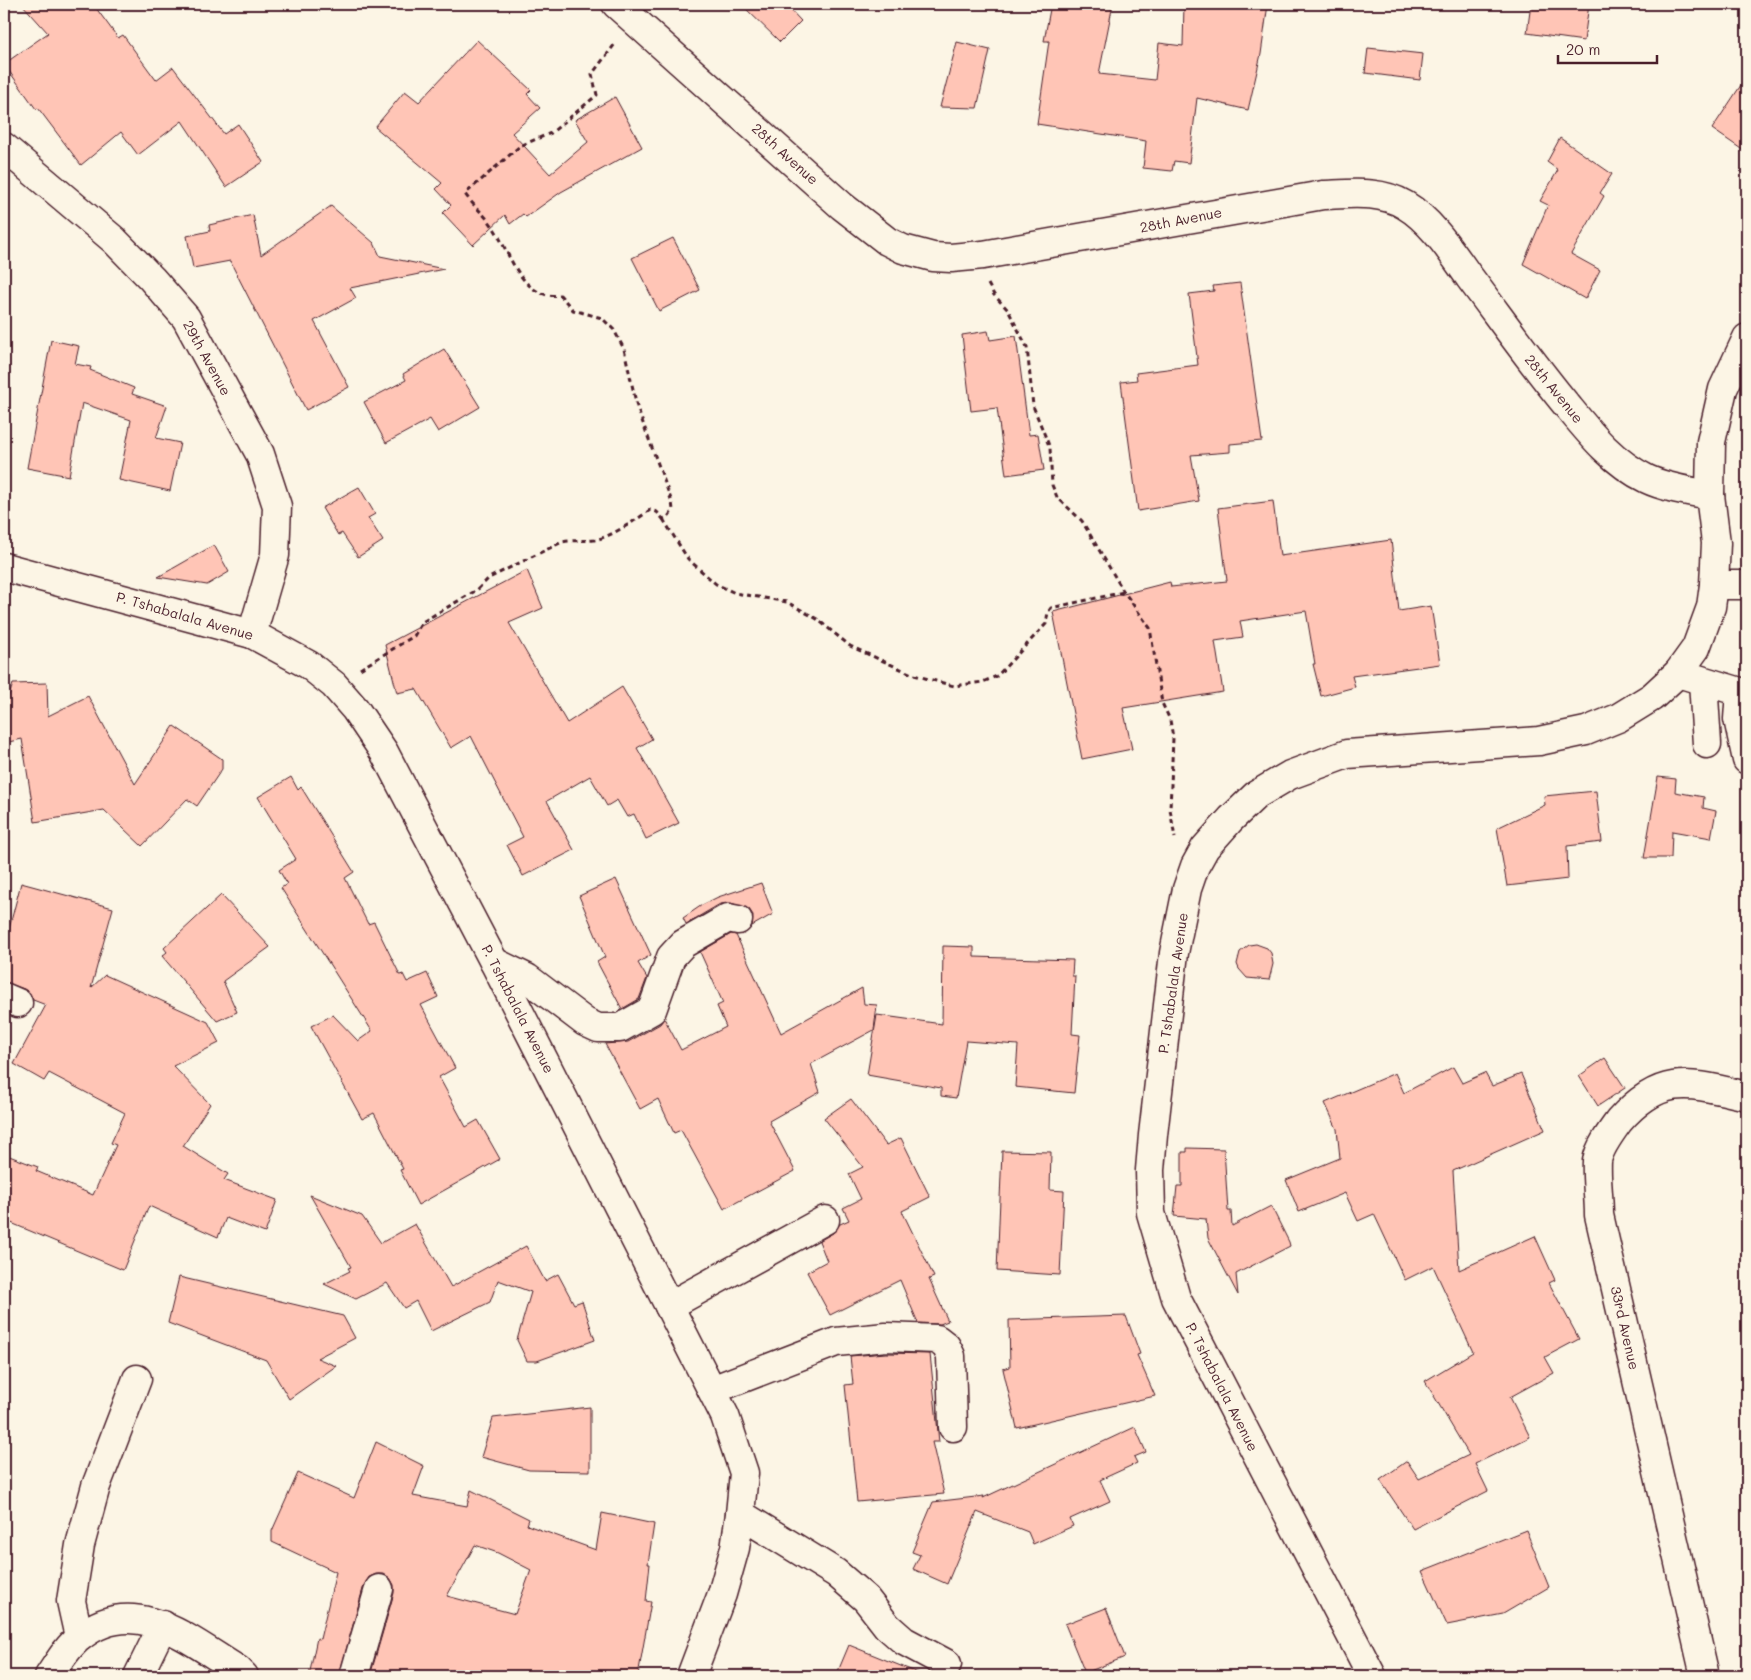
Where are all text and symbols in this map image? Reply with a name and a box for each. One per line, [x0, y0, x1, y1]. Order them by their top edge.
scale bar [1558, 32, 1657, 64]
text: 20 m [1566, 39, 1600, 59]
street label: 28th Avenue [748, 119, 823, 189]
street label: 28th Avenue [1138, 202, 1224, 237]
street label: 29th Avenue [179, 317, 236, 399]
street label: 28th Avenue [1521, 350, 1588, 427]
street label: P. Tshabalala Avenue [114, 587, 256, 644]
street label: P. Tshabalala Avenue [1153, 911, 1192, 1055]
street label: P. Tshabalala Avenue [478, 941, 559, 1076]
street label: 33rd Avenue [1607, 1284, 1644, 1372]
street label: P. Tshabalala Avenue [1182, 1319, 1263, 1454]

